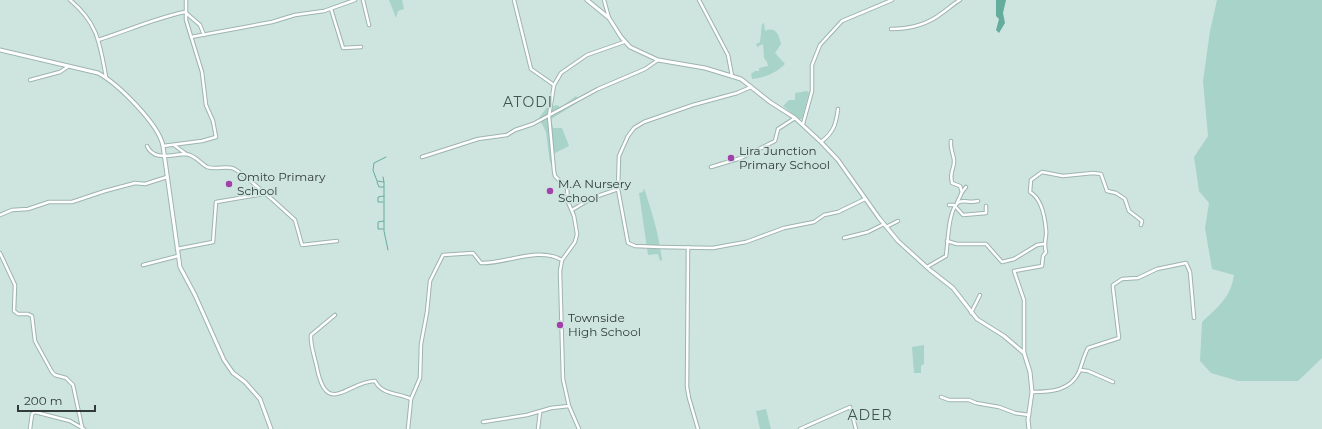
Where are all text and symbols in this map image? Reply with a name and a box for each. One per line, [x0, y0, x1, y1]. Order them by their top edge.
district label: ATODI [503, 93, 553, 111]
place label: Lira Junction Primary School [739, 143, 830, 172]
marker: Lira Junction Primary School [726, 153, 736, 163]
place label: Omito Primary School [237, 169, 326, 198]
place label: M.A Nursery School [558, 176, 632, 205]
marker: Omito Primary School [224, 179, 234, 189]
marker: M.A Nursery School [545, 186, 555, 196]
place label: Townside High School [568, 310, 641, 339]
marker: Townside High School [555, 320, 565, 330]
scale bar [18, 387, 95, 413]
text: 200 m [24, 393, 63, 408]
district label: ADER [847, 406, 893, 424]

